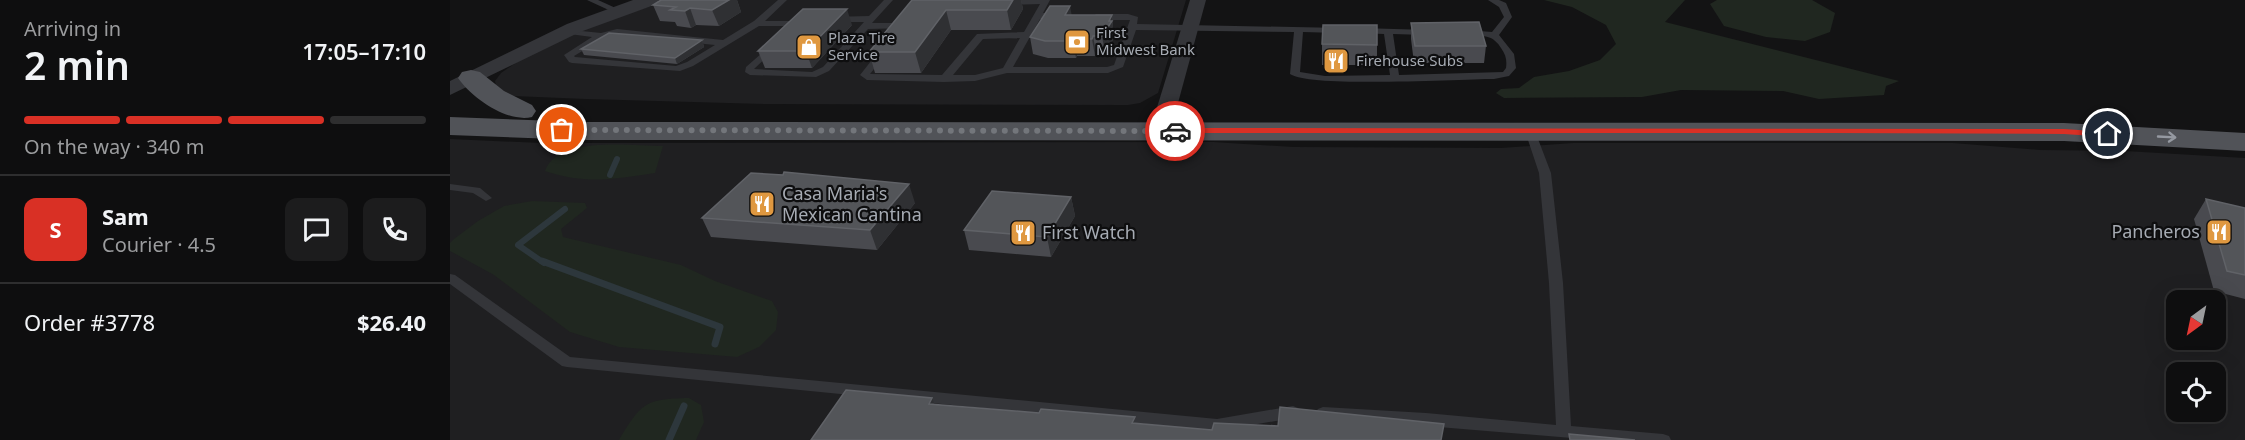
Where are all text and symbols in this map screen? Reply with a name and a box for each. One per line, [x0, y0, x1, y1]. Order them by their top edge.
text: Arriving in [24, 15, 121, 42]
place label: First Midwest Bank [1096, 22, 1195, 59]
place label: Plaza Tire Service [828, 27, 895, 64]
bank icon: First Midwest Bank [1062, 27, 1092, 57]
shop icon: Plaza Tire Service [794, 32, 824, 62]
text: 17:05–17:10 [302, 36, 426, 66]
text: 2 min [24, 38, 130, 91]
restaurant icon: Firehouse Subs [1321, 46, 1351, 76]
place label: Firehouse Subs [1356, 50, 1463, 70]
courier [1145, 101, 1205, 161]
pin [536, 104, 587, 155]
pin [2082, 108, 2133, 159]
icon: bag [545, 113, 578, 146]
icon: car [1159, 115, 1192, 148]
icon: home [2091, 117, 2124, 150]
one-way arrow [2157, 132, 2177, 143]
text: On the way · 340 m [24, 133, 204, 160]
place label: Casa Maria's Mexican Cantina [782, 181, 922, 226]
restaurant icon: Casa Maria's Mexican Cantina [747, 189, 777, 219]
button: chat [285, 198, 348, 261]
button: phone [363, 198, 426, 261]
text: Sam [102, 201, 149, 231]
text: S [49, 214, 62, 244]
restaurant icon: Pancheros [2204, 217, 2234, 247]
restaurant icon: First Watch [1008, 218, 1038, 248]
place label: Pancheros [2111, 219, 2200, 243]
place label: First Watch [1042, 220, 1136, 244]
text: Courier · 4.5 [102, 231, 216, 258]
north arrow [2166, 290, 2226, 350]
map controls [2166, 290, 2226, 422]
text: Order #3778 [24, 307, 155, 337]
text: $26.40 [357, 307, 426, 337]
button: locate [2166, 362, 2226, 422]

